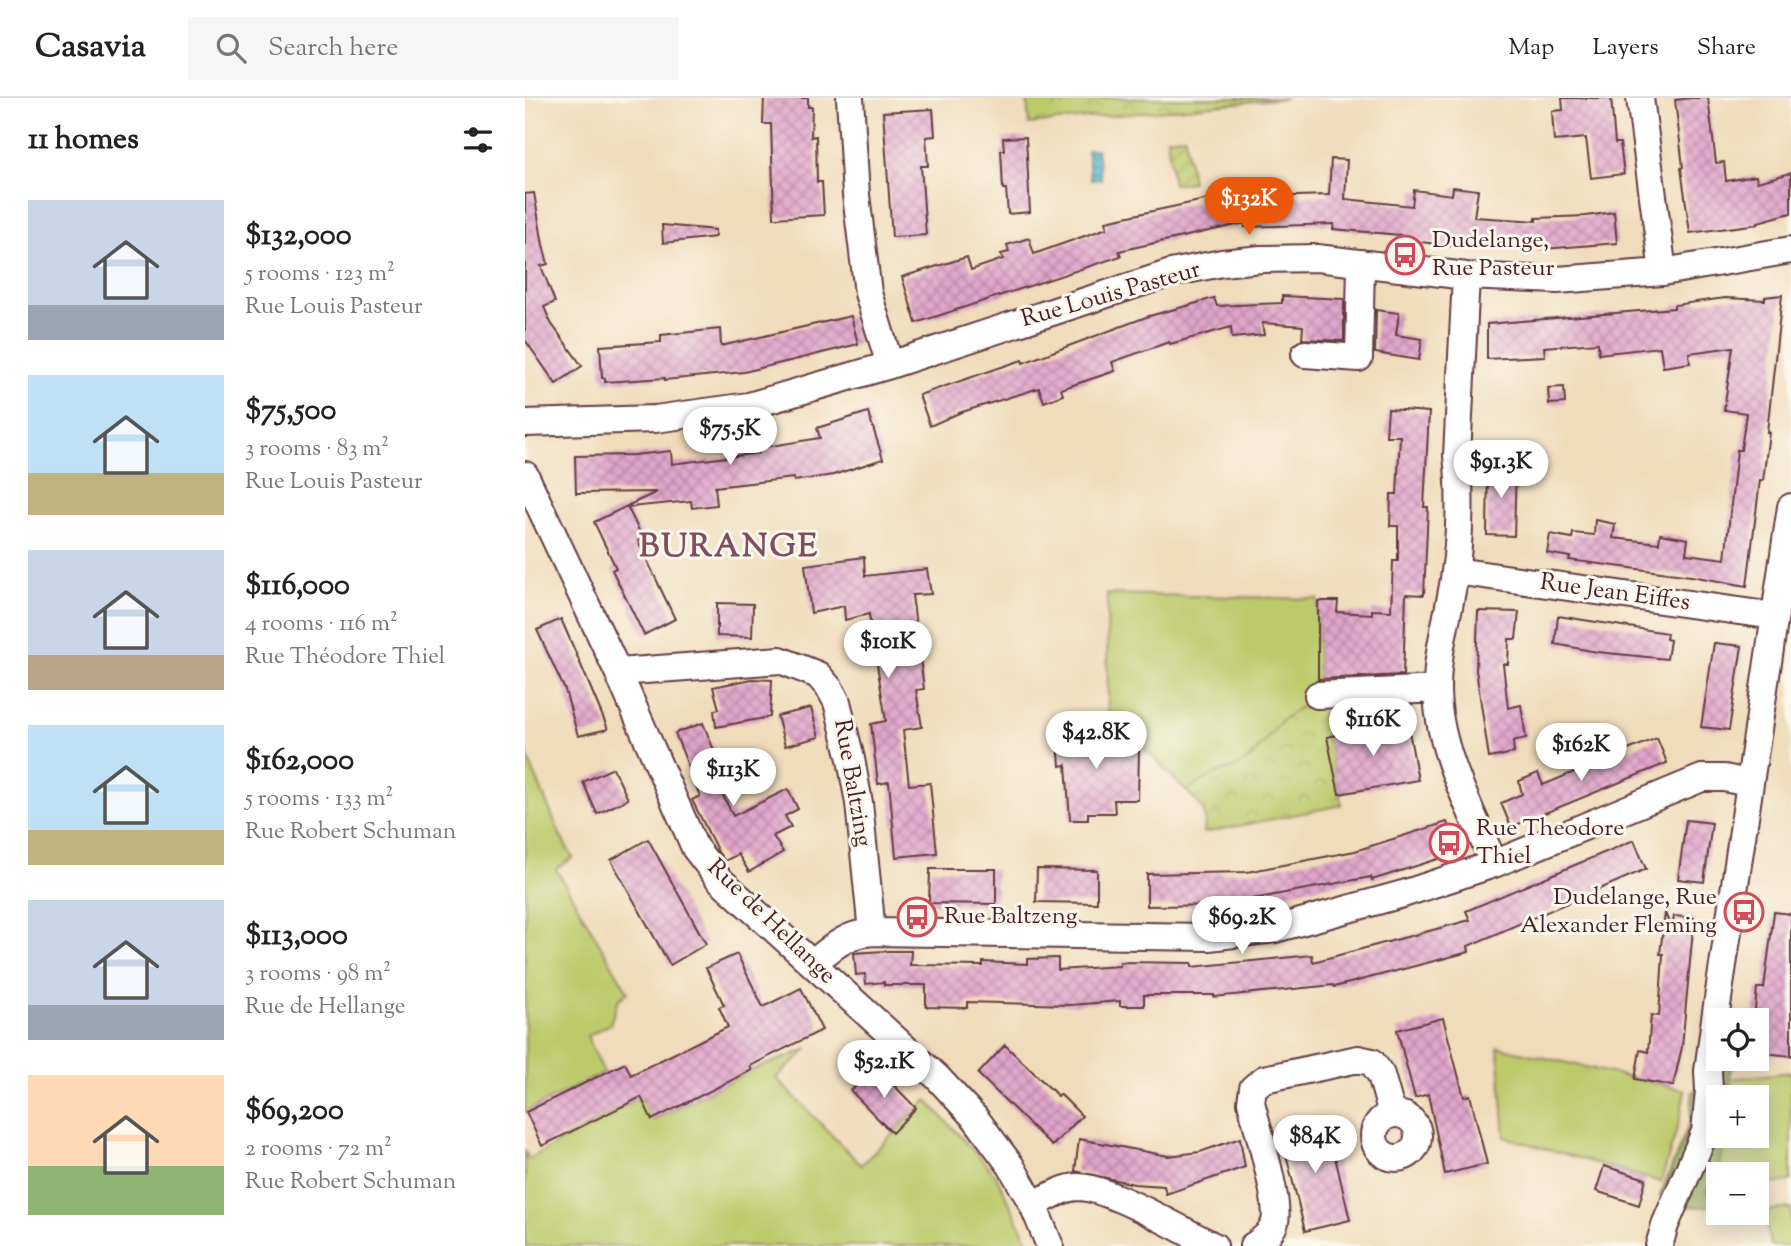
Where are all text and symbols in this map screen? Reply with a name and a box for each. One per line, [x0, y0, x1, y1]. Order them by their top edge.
search box [188, 17, 678, 80]
text: Casavia [35, 24, 146, 72]
icon: search [212, 29, 250, 67]
text: Search here [268, 30, 398, 67]
text: Map [1508, 31, 1554, 65]
text: Layers [1592, 31, 1659, 65]
text: Share [1697, 31, 1756, 65]
text: 11 homes [28, 119, 139, 162]
icon: filters [459, 121, 497, 159]
pin: $132K [1200, 178, 1298, 237]
text: $132K [1221, 183, 1277, 216]
text: $132,000 [245, 215, 352, 258]
place label: Dudelange, Rue Pasteur [1432, 224, 1555, 286]
icon: home [84, 228, 168, 312]
bus stop icon: Dudelange, Rue Pasteur [1384, 234, 1426, 276]
street label: Rue Louis Pasteur [1017, 253, 1205, 337]
text: 5 rooms · 123 m² [245, 258, 395, 291]
text: Rue Louis Pasteur [245, 291, 423, 324]
text: $75,500 [245, 390, 336, 433]
icon: home [84, 403, 168, 487]
pin: $75.5K [673, 408, 787, 467]
text: $75.5K [699, 413, 761, 446]
text: 3 rooms · 83 m² [245, 433, 389, 466]
pin: $91.3K [1444, 440, 1558, 500]
text: $91.3K [1470, 446, 1533, 479]
text: Rue Louis Pasteur [245, 466, 423, 499]
district label: BURANGE [639, 525, 819, 571]
text: $116,000 [245, 565, 350, 608]
street label: Rue Jean Eiffes [1538, 566, 1692, 620]
icon: home [84, 578, 168, 662]
text: 4 rooms · 116 m² [245, 608, 398, 641]
pin: $101K [839, 620, 937, 680]
text: $101K [860, 626, 916, 659]
text: Rue Théodore Thiel [245, 641, 445, 674]
pin: $116K [1324, 698, 1422, 758]
text: $116K [1345, 704, 1401, 737]
pin: $42.8K [1039, 712, 1153, 771]
street label: Rue Baltzing [824, 716, 880, 850]
text: $42.8K [1062, 717, 1130, 750]
pin: $162K [1532, 724, 1630, 783]
text: $162K [1552, 729, 1610, 762]
text: $162,000 [245, 740, 354, 783]
pin: $113K [684, 748, 782, 808]
icon: home [84, 753, 168, 837]
text: $113K [706, 754, 760, 787]
text: 5 rooms · 133 m² [245, 783, 393, 816]
place label: Rue Theodore Thiel [1476, 812, 1624, 874]
text: Rue Robert Schuman [245, 816, 456, 849]
bus stop icon: Rue Theodore Thiel [1428, 822, 1470, 864]
street label: Rue de Hellange [699, 852, 843, 992]
place label: Dudelange, Rue Alexander Fleming [1520, 881, 1717, 943]
bus stop icon: Dudelange, Rue Alexander Fleming [1723, 891, 1765, 933]
bus stop icon: Rue Baltzeng [896, 896, 938, 938]
pin: $69.2K [1185, 896, 1299, 956]
place label: Rue Baltzeng [944, 900, 1078, 934]
text: $69.2K [1208, 902, 1276, 935]
text: $113,000 [245, 915, 348, 958]
icon: home [84, 928, 168, 1012]
text: 3 rooms · 98 m² [245, 958, 391, 991]
text: Rue de Hellange [245, 991, 406, 1024]
map controls [1706, 1008, 1769, 1225]
button: locate [1706, 1008, 1769, 1071]
pin: $52.1K [827, 1040, 941, 1100]
text: $52.1K [853, 1046, 915, 1079]
button: + [1706, 1085, 1769, 1148]
text: $69,200 [245, 1090, 344, 1133]
icon: home [84, 1103, 168, 1187]
pin: $84K [1274, 1116, 1356, 1175]
text: $84K [1289, 1121, 1341, 1154]
text: 2 rooms · 72 m² [245, 1133, 392, 1166]
button: − [1706, 1162, 1769, 1225]
text: Rue Robert Schuman [245, 1166, 456, 1199]

